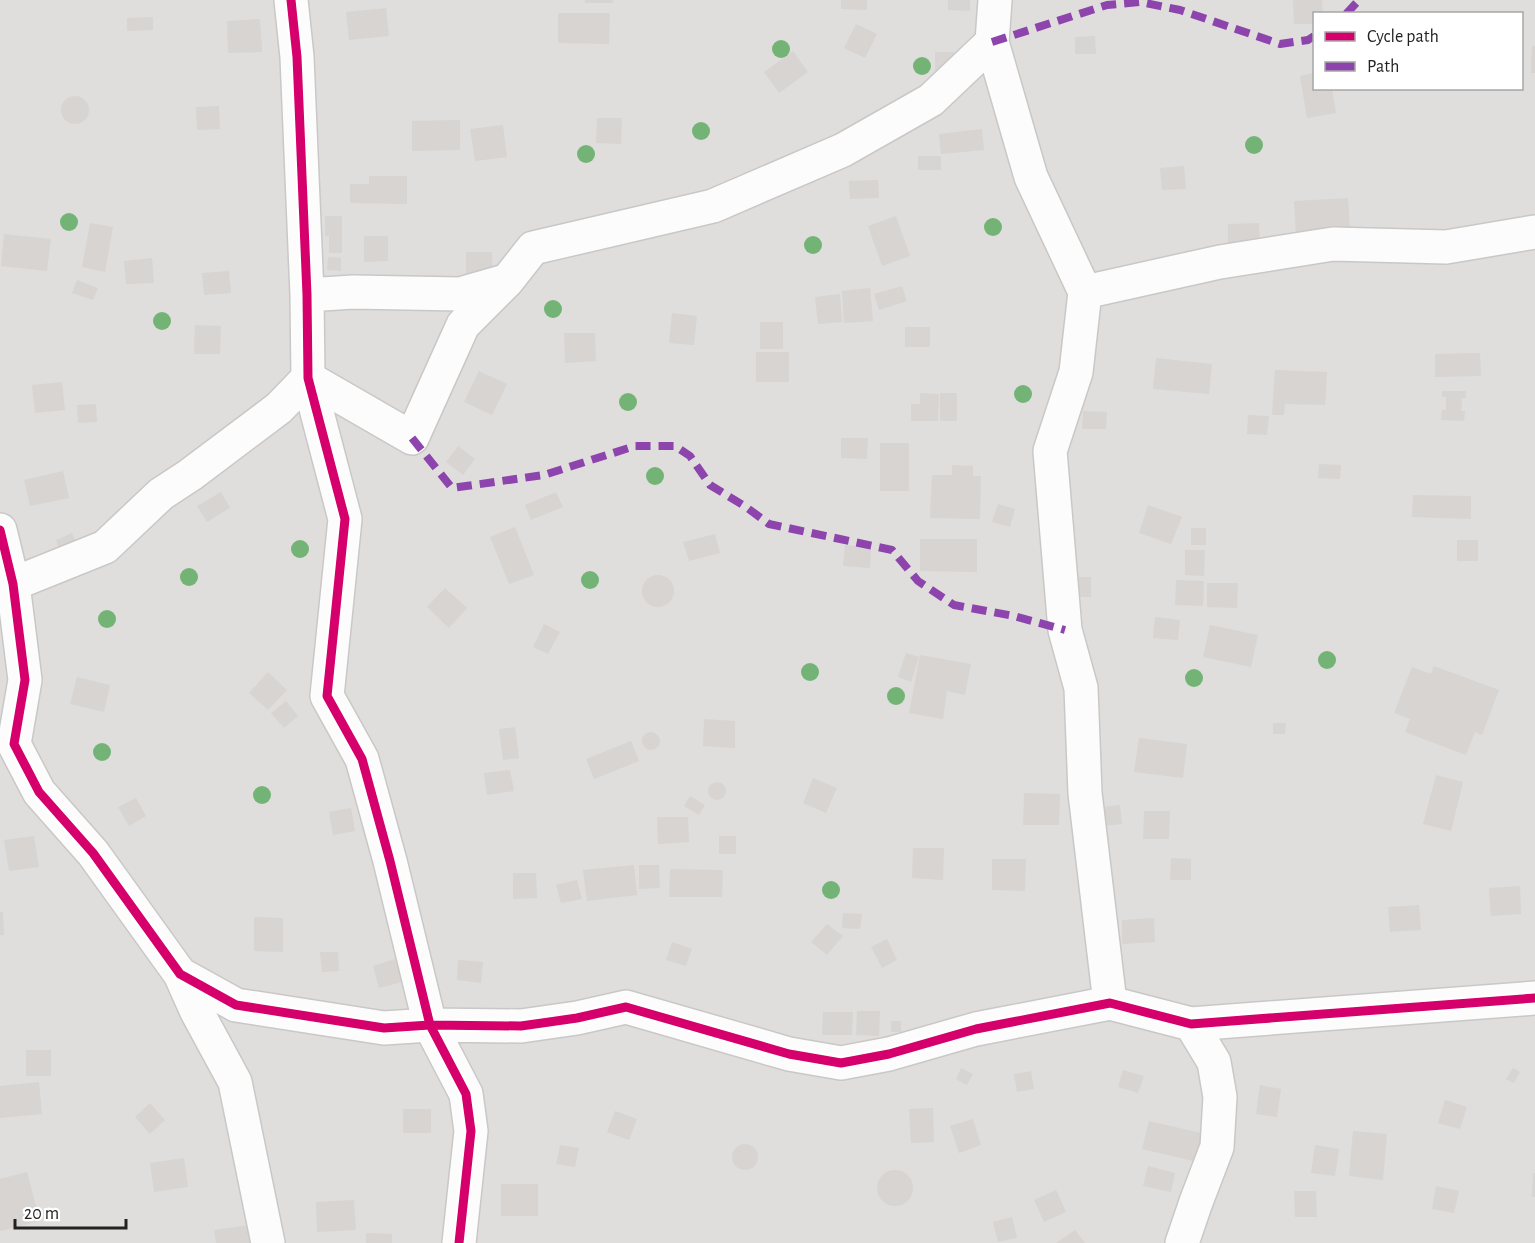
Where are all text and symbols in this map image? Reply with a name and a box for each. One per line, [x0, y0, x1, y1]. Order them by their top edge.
legend [1313, 12, 1523, 90]
text: Cycle path [1367, 28, 1439, 46]
text: Path [1367, 58, 1399, 76]
scale bar [15, 1192, 126, 1230]
text: 20 m [24, 1205, 59, 1223]

